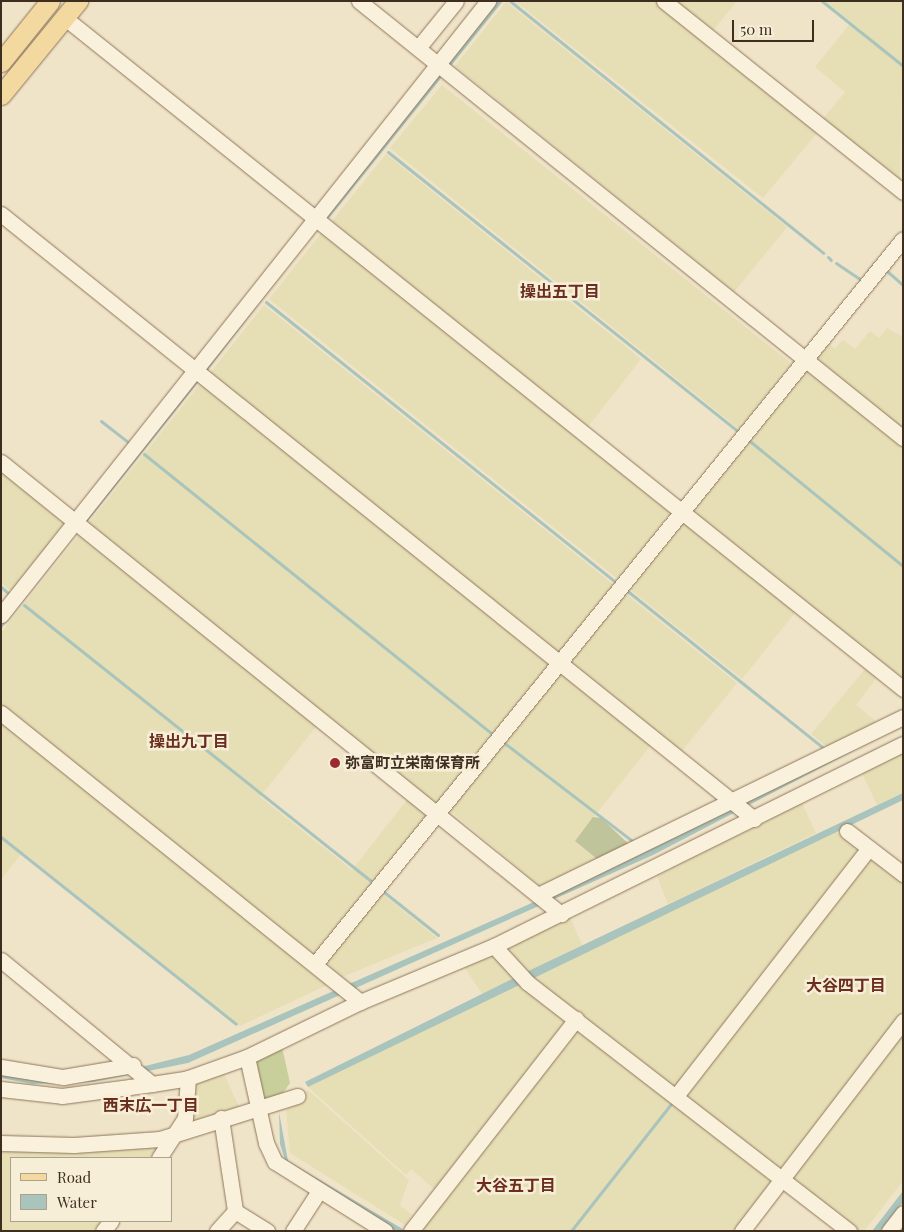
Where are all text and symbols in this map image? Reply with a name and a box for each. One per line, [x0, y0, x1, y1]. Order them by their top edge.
scale bar [734, 10, 816, 42]
text: 50 m [740, 19, 772, 39]
district label: 操出五丁目 [520, 281, 600, 301]
district label: 操出九丁目 [149, 731, 229, 751]
place label: 弥富町立栄南保育所 [345, 754, 480, 772]
marker: 弥富町立栄南保育所 [329, 757, 341, 769]
district label: 大谷四丁目 [806, 975, 886, 995]
district label: 西末広一丁目 [103, 1095, 199, 1115]
legend [10, 1157, 172, 1222]
text: Road [57, 1167, 91, 1187]
district label: 大谷五丁目 [476, 1175, 556, 1195]
text: Water [57, 1192, 97, 1212]

